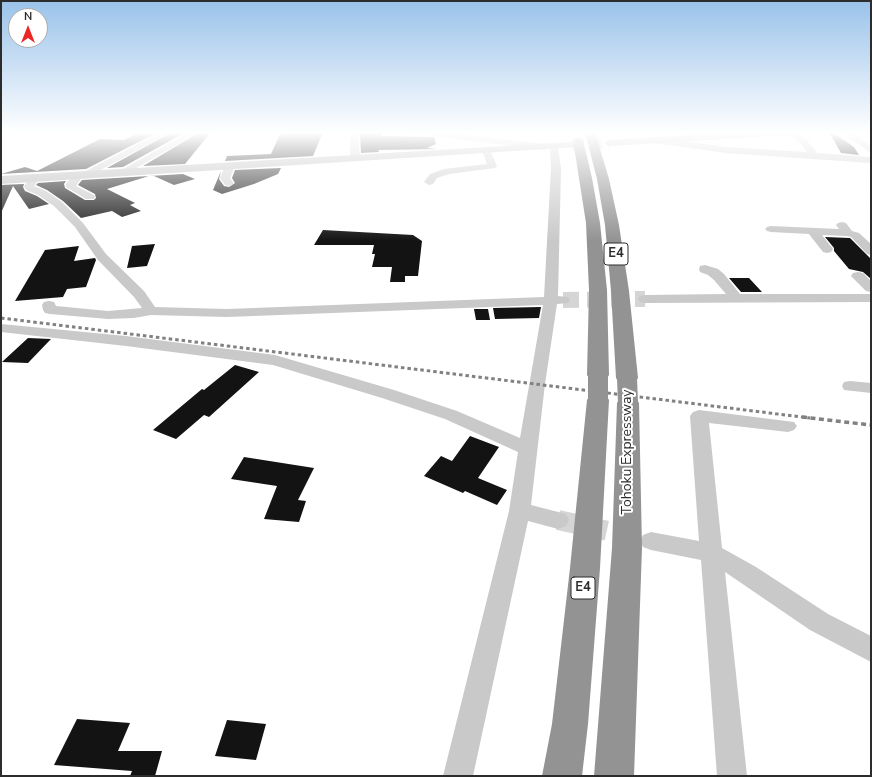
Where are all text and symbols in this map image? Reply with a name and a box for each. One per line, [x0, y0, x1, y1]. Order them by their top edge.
north arrow [8, 8, 48, 48]
text: N [24, 9, 32, 24]
road number: E4 [604, 243, 628, 265]
street label: Tohoku Expressway [620, 390, 636, 514]
road number: E4 [571, 577, 595, 599]

